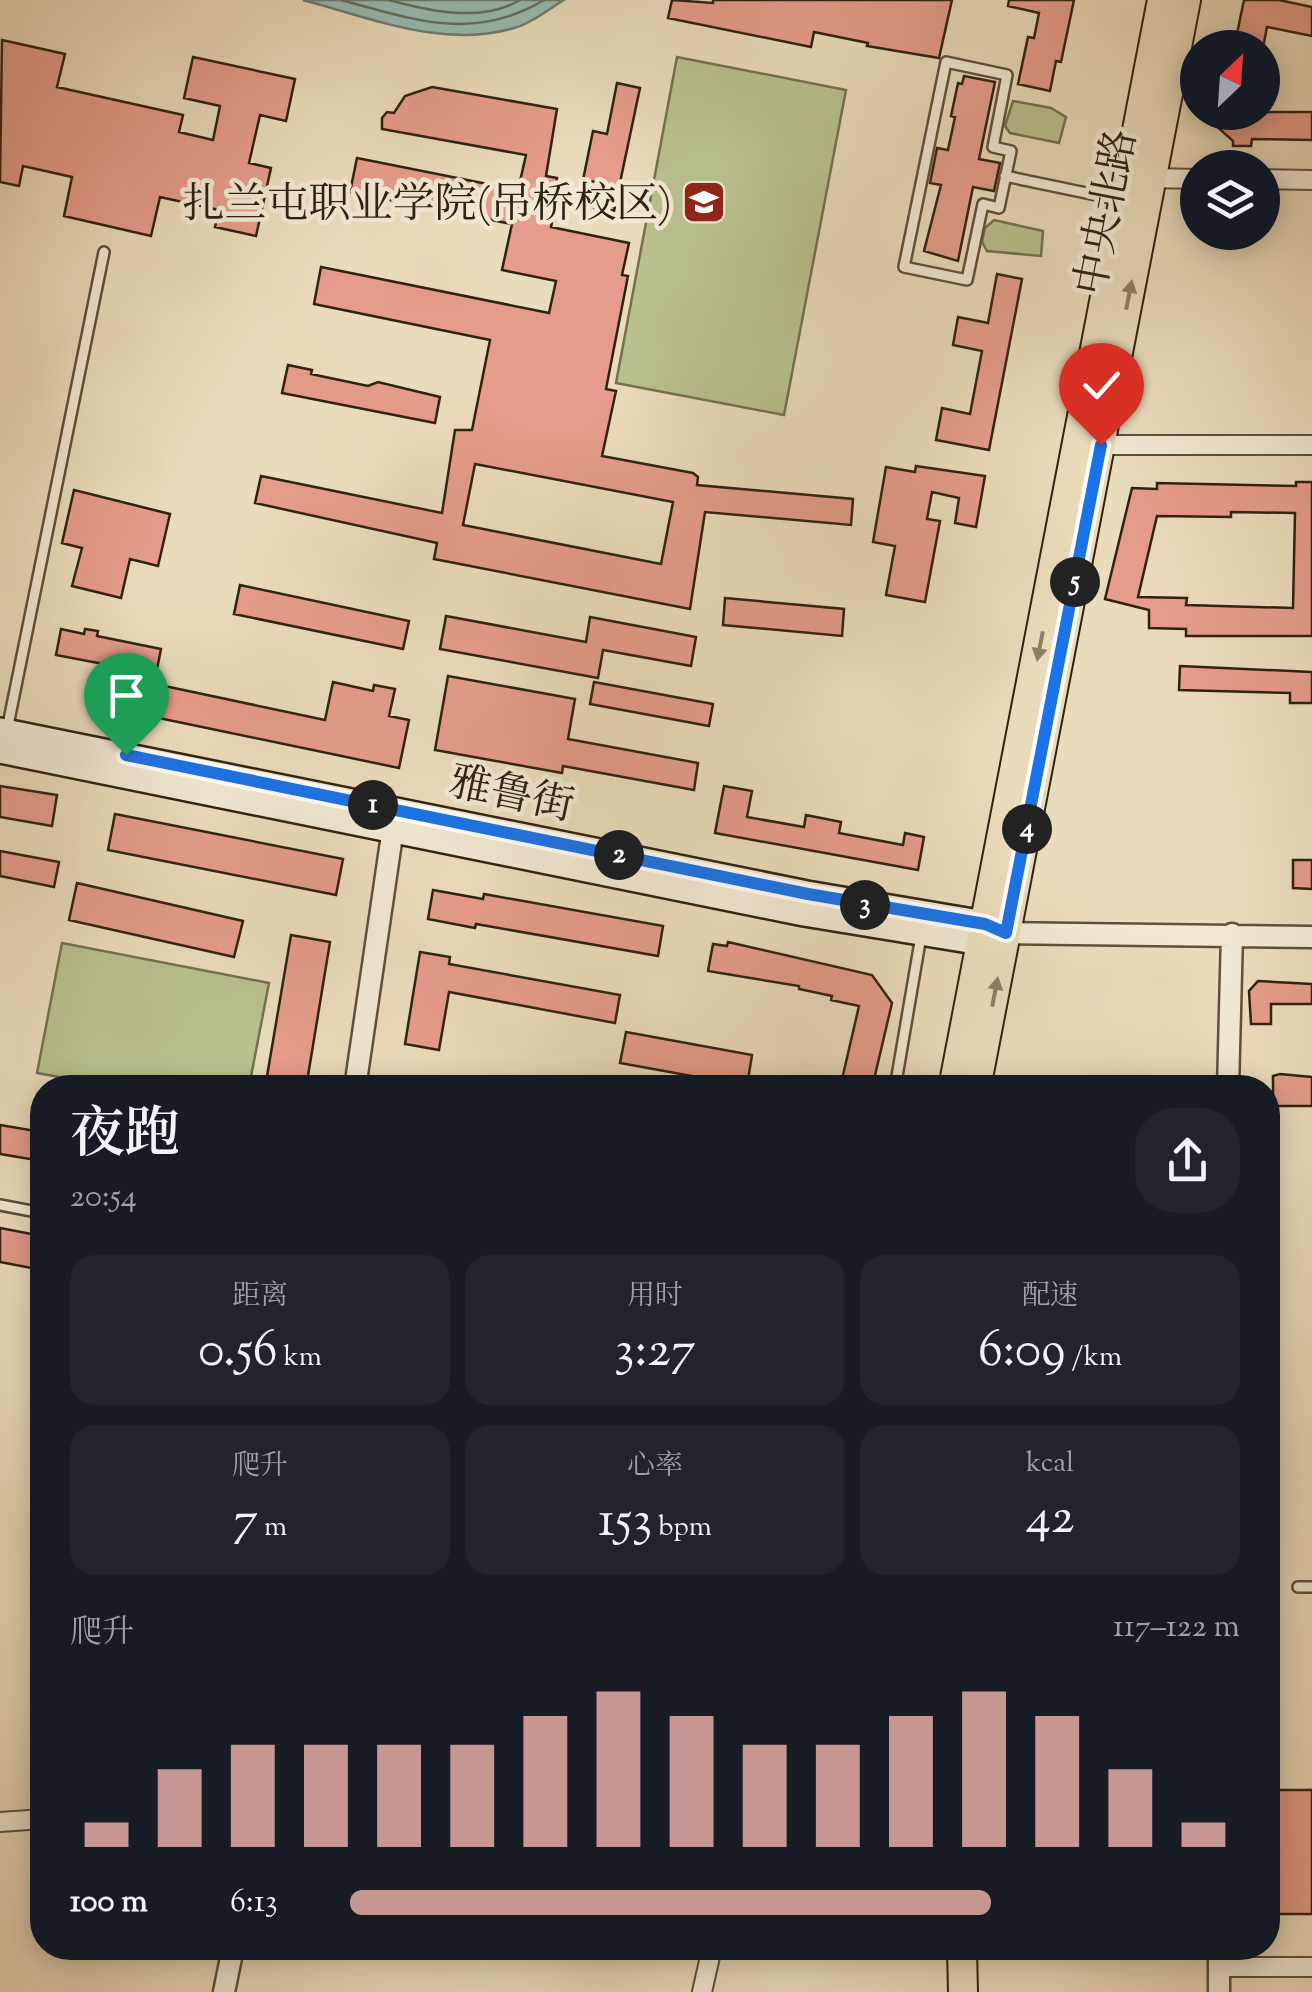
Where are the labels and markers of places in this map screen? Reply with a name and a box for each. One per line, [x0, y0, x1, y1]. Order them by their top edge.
place label: 扎兰屯职业学院(吊桥校区) [183, 177, 672, 237]
school or university icon: 扎兰屯职业学院(吊桥校区) [681, 179, 727, 225]
pin [1059, 343, 1144, 446]
pin: 5 [1050, 557, 1100, 607]
pin [84, 653, 169, 756]
pin: 1 [348, 780, 398, 830]
pin: 4 [1002, 804, 1052, 854]
pin: 2 [594, 830, 644, 880]
pin: 3 [840, 880, 890, 930]

